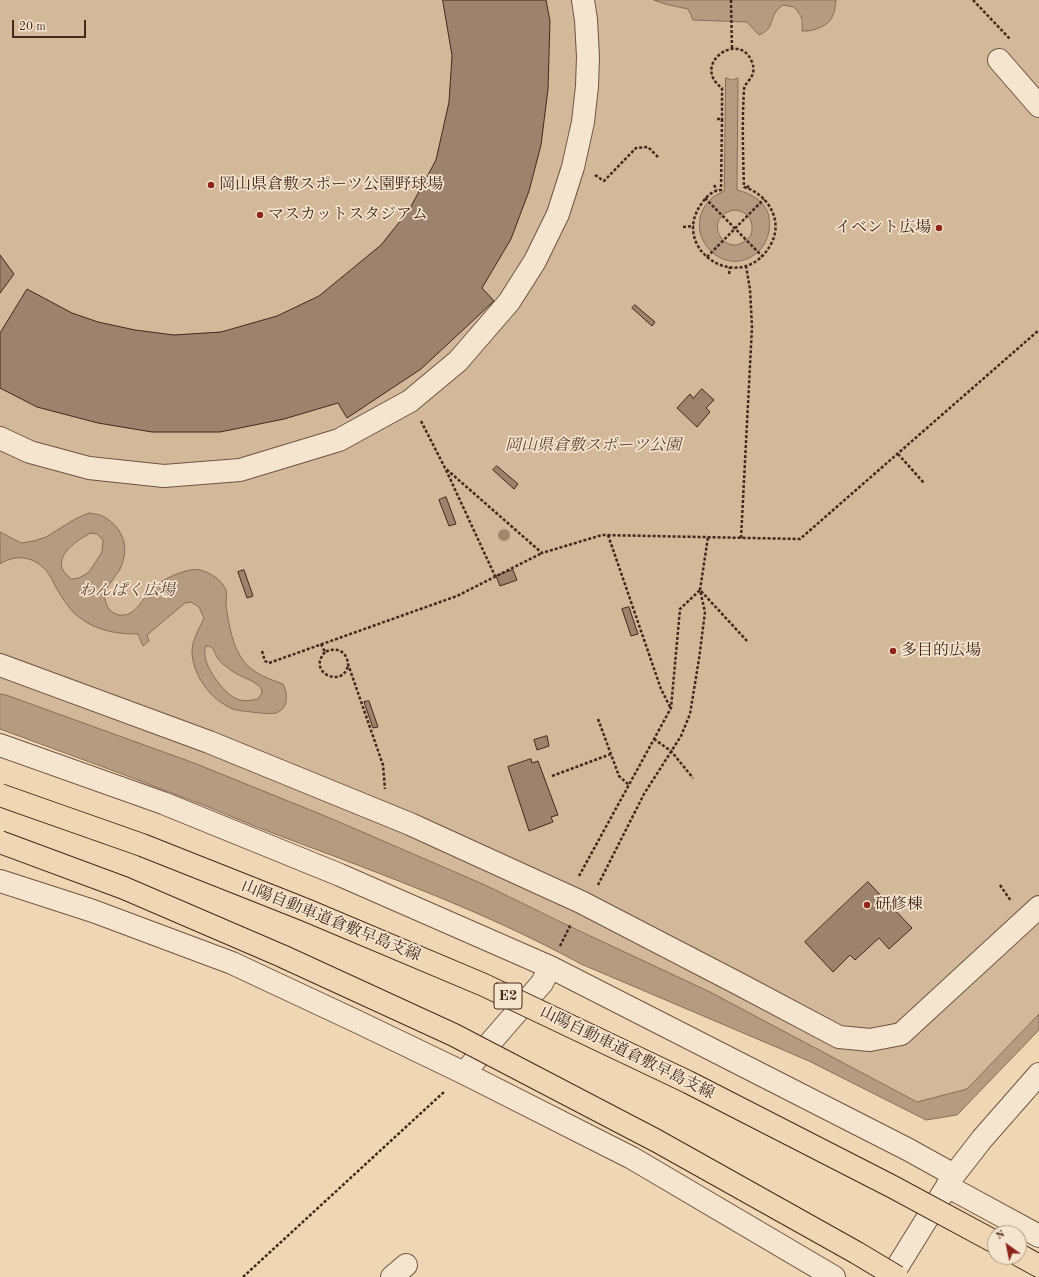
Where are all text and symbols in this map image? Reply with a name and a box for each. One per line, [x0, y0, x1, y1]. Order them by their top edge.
scale bar [14, 12, 88, 38]
text: 20 m [19, 21, 46, 33]
place label: 岡山県倉敷スポーツ公園野球場 [219, 175, 443, 195]
marker: 岡山県倉敷スポーツ公園野球場 [206, 180, 216, 190]
place label: マスカットスタジアム [268, 205, 428, 225]
marker: マスカットスタジアム [255, 210, 265, 220]
place label: イベント広場 [835, 218, 931, 238]
marker: イベント広場 [934, 223, 944, 233]
park label: 岡山県倉敷スポーツ公園 [505, 436, 681, 456]
park label: わんぱく広場 [79, 581, 175, 601]
place label: 多目的広場 [901, 641, 981, 661]
marker: 多目的広場 [888, 646, 898, 656]
street label: 山陽自動車道倉敷早島支線 [238, 876, 424, 966]
place label: 研修棟 [875, 895, 923, 915]
marker: 研修棟 [862, 900, 872, 910]
road number: E2 [494, 983, 522, 1009]
street label: 山陽自動車道倉敷早島支線 [537, 1002, 717, 1104]
north arrow [987, 1225, 1027, 1265]
text: N [994, 1228, 1007, 1242]

